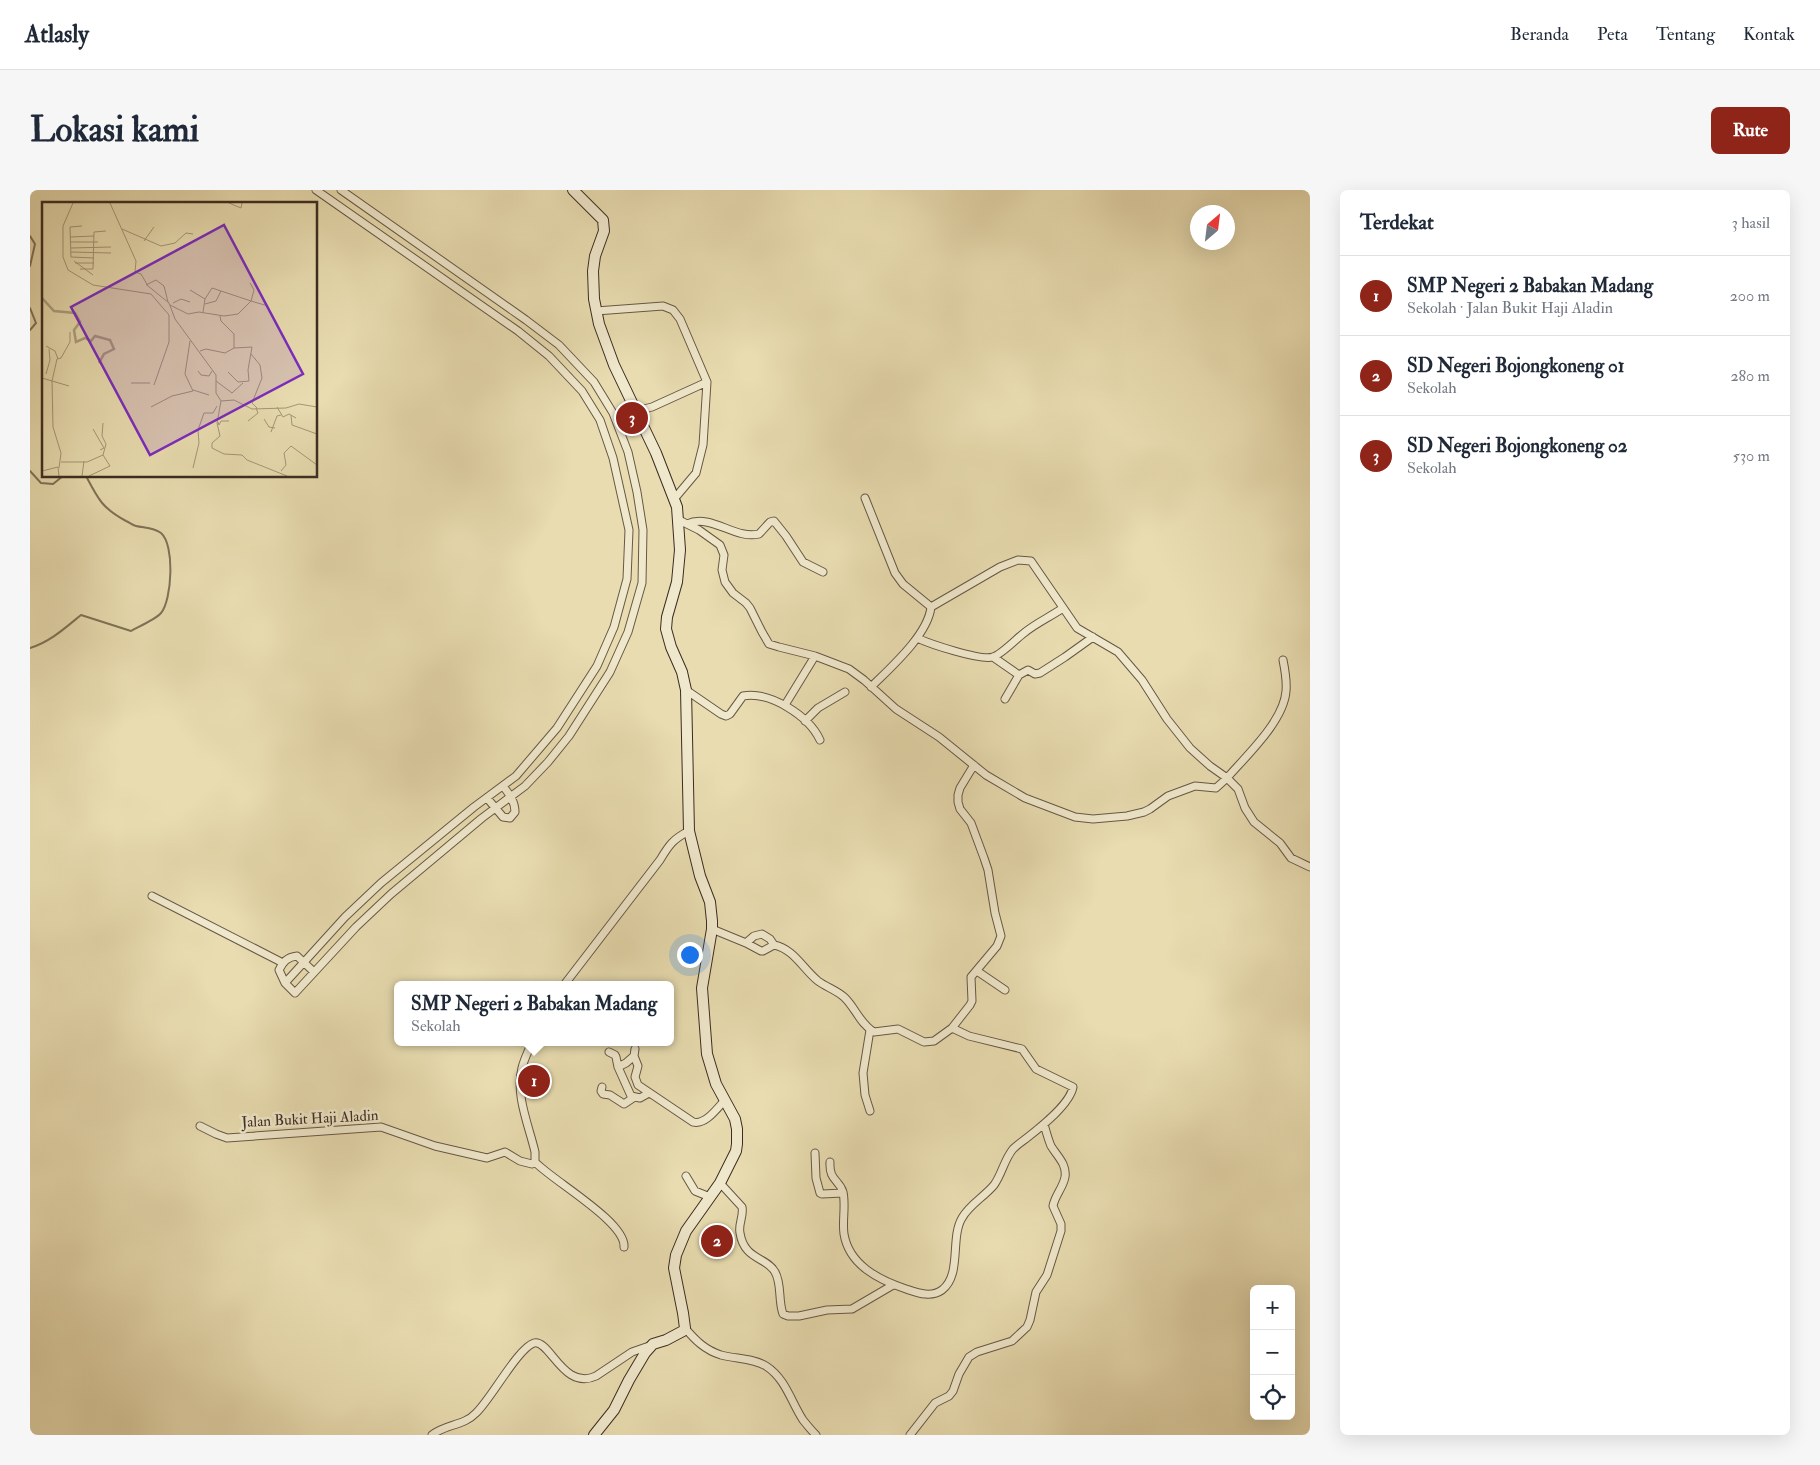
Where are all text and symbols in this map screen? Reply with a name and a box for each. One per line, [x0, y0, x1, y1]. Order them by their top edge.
text: Atlasly [25, 19, 89, 50]
text: Beranda [1510, 23, 1569, 46]
text: Peta [1597, 23, 1628, 46]
text: Tentang [1656, 23, 1715, 46]
text: Kontak [1743, 23, 1795, 46]
button: Rute [1711, 107, 1790, 154]
text: Lokasi kami [30, 108, 199, 152]
inset map [42, 202, 318, 478]
north arrow [1190, 205, 1235, 250]
text: Terdekat [1360, 209, 1434, 236]
text: 3 hasil [1732, 213, 1770, 233]
text: SMP Negeri 2 Babakan Madang [1407, 274, 1653, 298]
text: 1 [1373, 286, 1379, 306]
text: 200 m [1730, 286, 1770, 306]
text: Sekolah · Jalan Bukit Haji Aladin [1407, 298, 1613, 318]
text: SD Negeri Bojongkoneng 01 [1407, 354, 1625, 378]
text: 2 [1372, 366, 1380, 386]
text: 280 m [1730, 366, 1770, 386]
text: Sekolah [1407, 378, 1457, 398]
pin: 3 [616, 399, 648, 437]
text: SD Negeri Bojongkoneng 02 [1407, 434, 1627, 458]
text: 3 [1373, 446, 1379, 466]
text: 530 m [1733, 446, 1770, 466]
text: Sekolah [1407, 458, 1457, 478]
your location [677, 942, 703, 968]
popup [394, 981, 674, 1046]
text: SMP Negeri 2 Babakan Madang [411, 992, 657, 1016]
text: Sekolah [411, 1016, 461, 1036]
pin: 1 [518, 1062, 550, 1100]
street label: Jalan Bukit Haji Aladin [240, 1106, 379, 1133]
pin: 2 [701, 1222, 733, 1260]
map controls [1250, 1285, 1295, 1420]
button: + [1250, 1285, 1295, 1330]
button: − [1250, 1330, 1295, 1375]
button: locate [1250, 1375, 1295, 1420]

